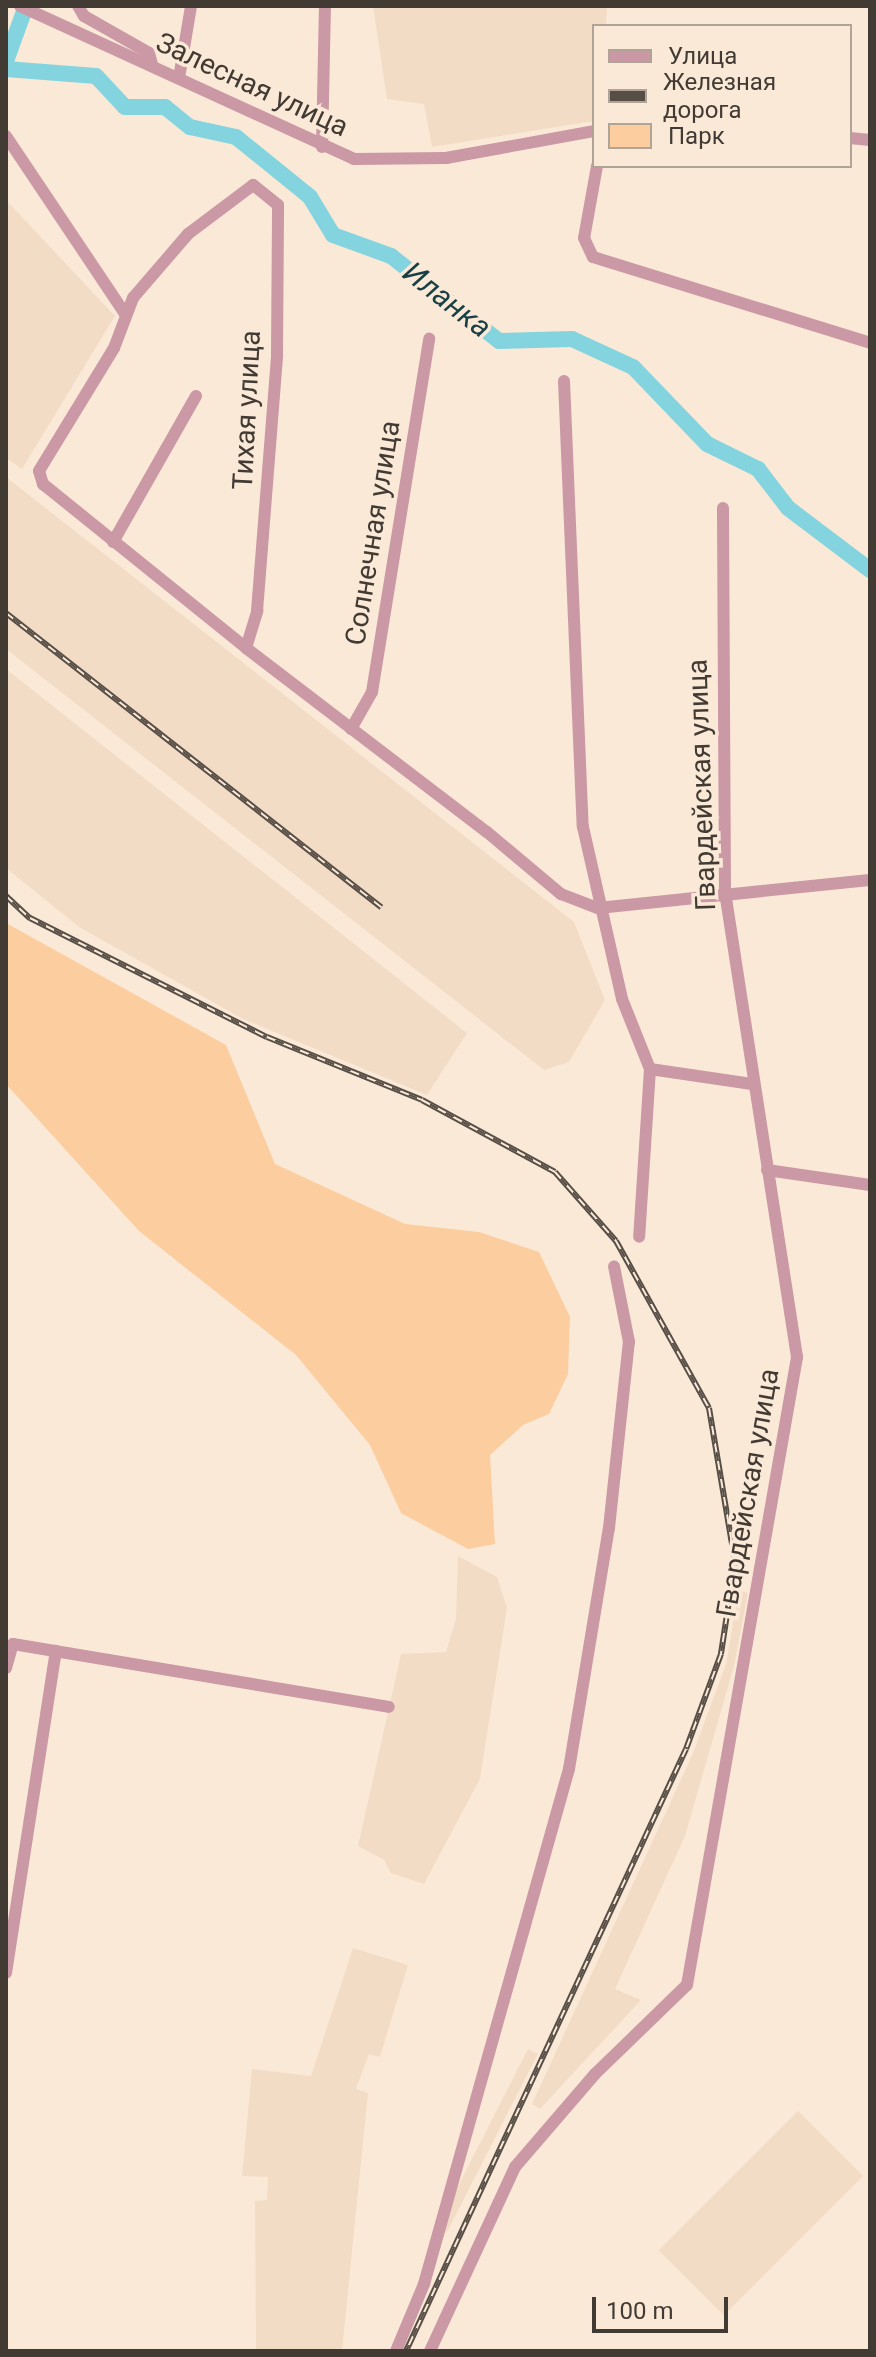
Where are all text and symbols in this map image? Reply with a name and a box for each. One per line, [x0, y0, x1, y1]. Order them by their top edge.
legend [592, 24, 852, 168]
street label: Залесная улица [151, 26, 353, 144]
text: Улица [668, 42, 737, 70]
text: Железная дорога [663, 68, 776, 124]
text: Парк [668, 122, 725, 150]
water label: Иланка [396, 254, 498, 346]
street label: Тихая улица [226, 329, 268, 491]
street label: Солнечная улица [339, 418, 407, 648]
street label: Гвардейская улица [681, 659, 723, 911]
street label: Гвардейская улица [710, 1366, 786, 1620]
scale bar [596, 2281, 732, 2331]
text: 100 m [606, 2297, 673, 2325]

